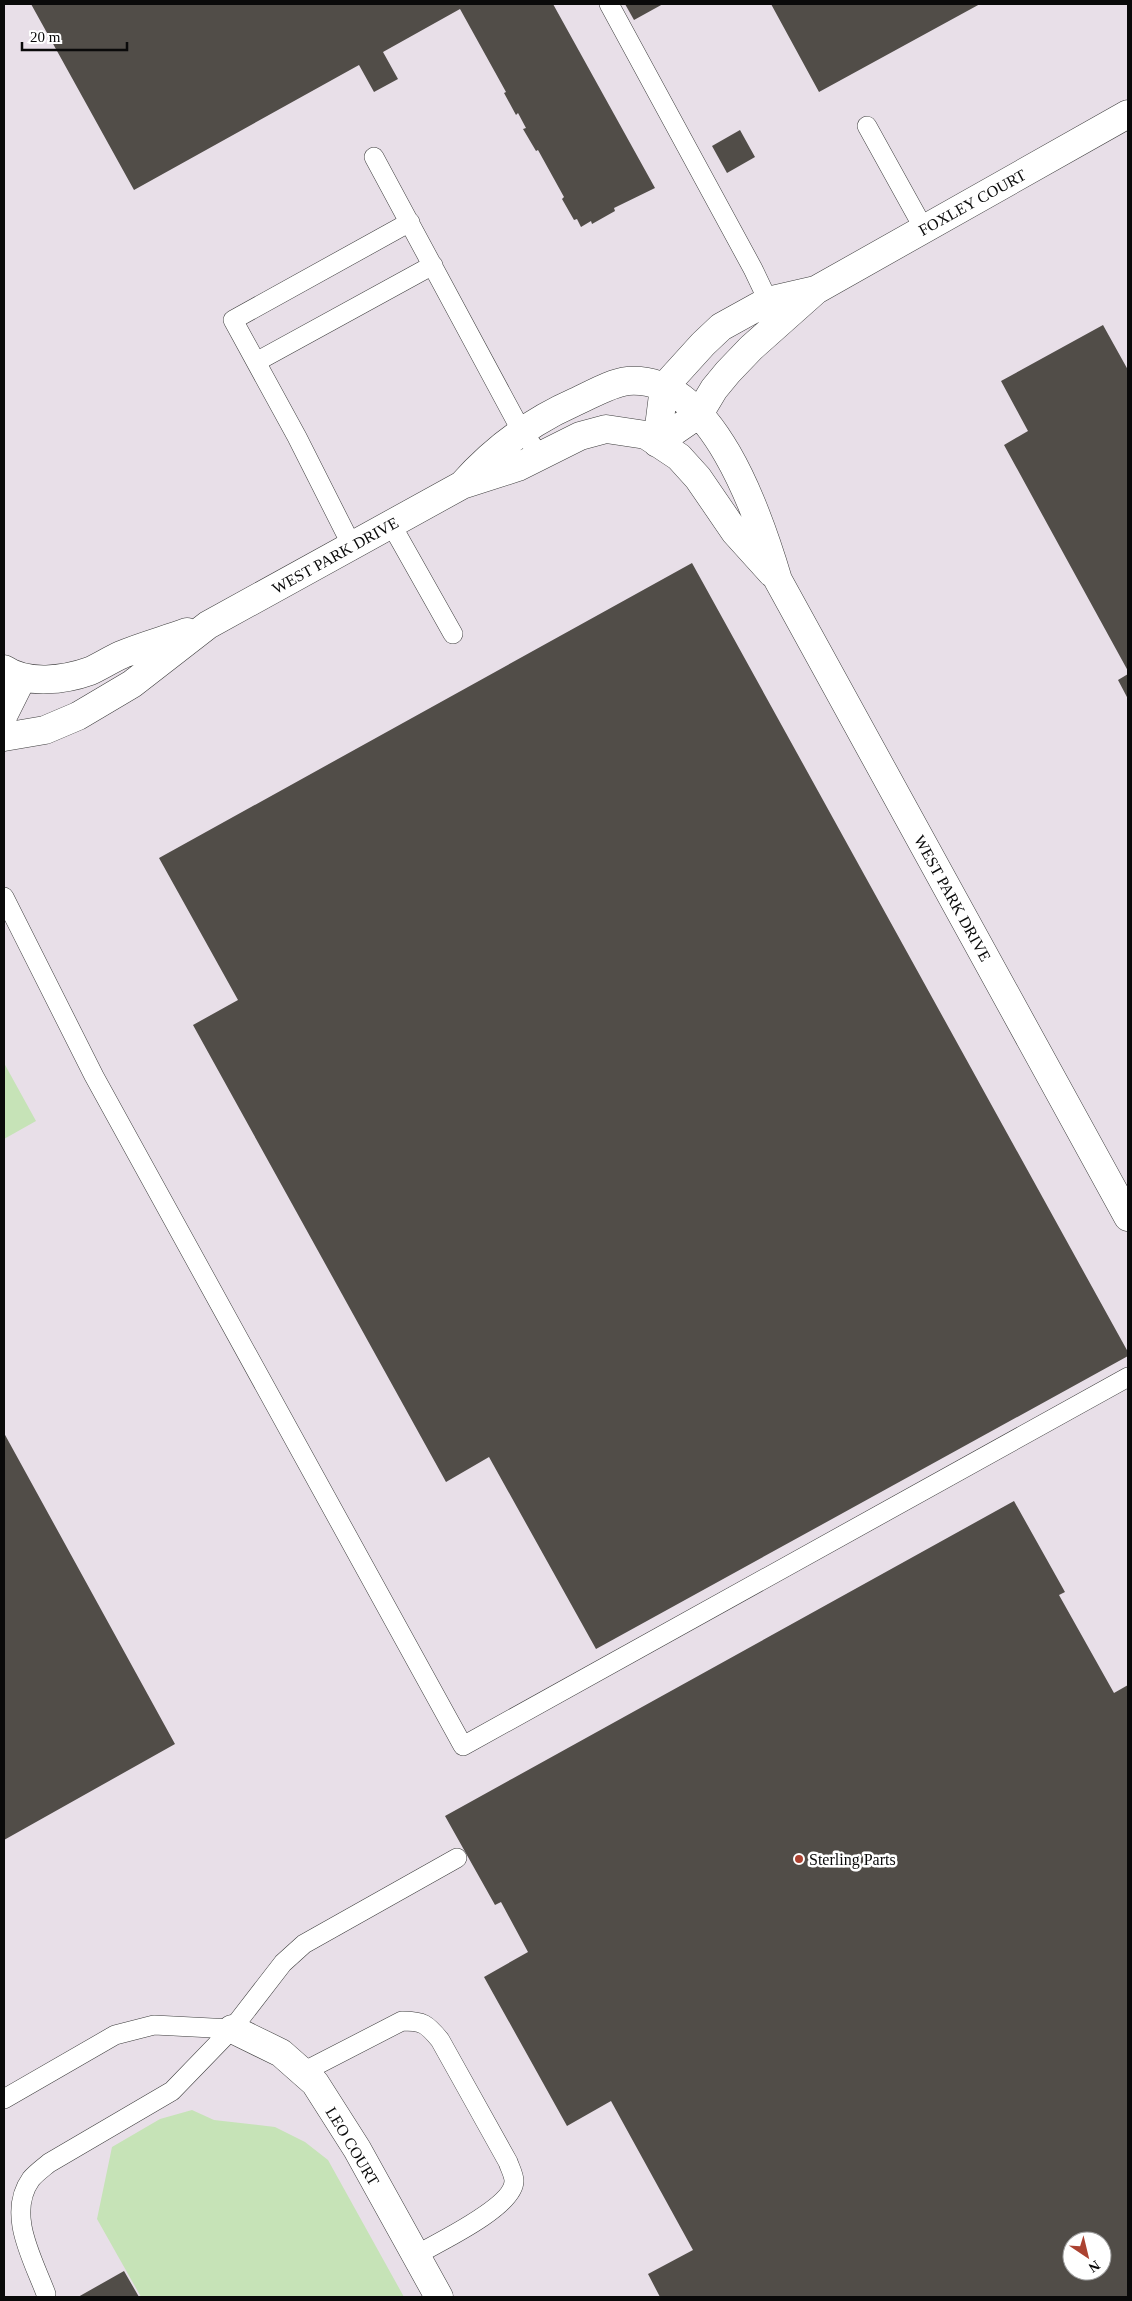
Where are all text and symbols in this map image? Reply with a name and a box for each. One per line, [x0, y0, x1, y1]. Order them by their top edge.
scale bar [22, 20, 128, 52]
text: 20 m [30, 29, 61, 45]
street label: FOXLEY COURT [916, 166, 1029, 239]
street label: WEST PARK DRIVE [269, 514, 401, 597]
street label: WEST PARK DRIVE [911, 832, 994, 964]
place label: Sterling Parts [809, 1851, 896, 1869]
marker: Sterling Parts [793, 1853, 805, 1865]
street label: LEO COURT [323, 2104, 383, 2189]
north arrow [1062, 2231, 1112, 2281]
text: N [1086, 2257, 1103, 2275]

